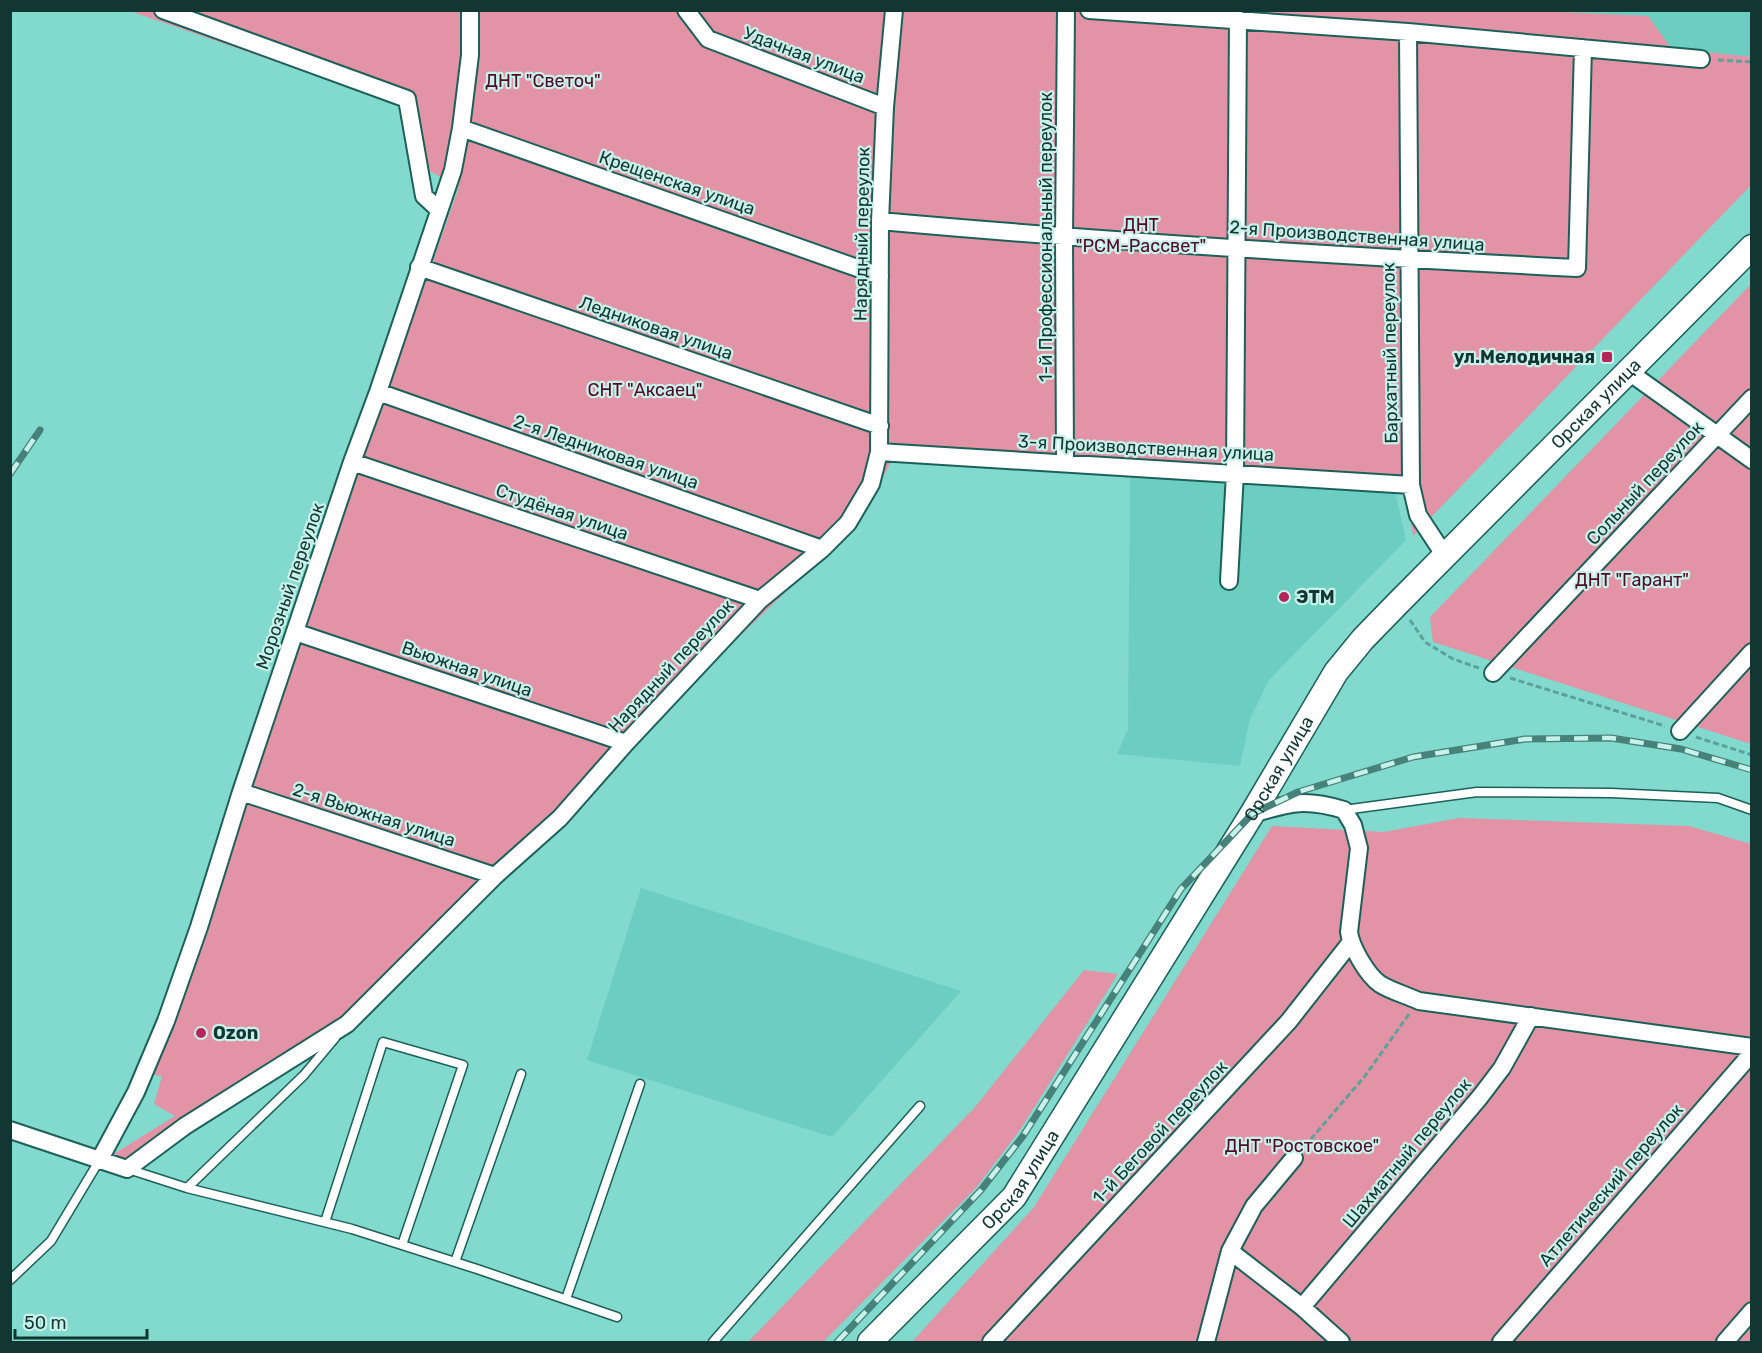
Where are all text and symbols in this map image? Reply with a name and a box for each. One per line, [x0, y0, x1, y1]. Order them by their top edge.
street label: Удачная улица [740, 22, 868, 88]
park label: ДНТ "Светоч" [485, 70, 601, 92]
street label: 1-й Профессиональный переулок [1035, 92, 1057, 382]
street label: Крещенская улица [596, 146, 758, 220]
street label: Нарядный переулок [849, 146, 875, 321]
park label: ДНТ "РСМ-Рассвет" [1076, 214, 1206, 257]
street label: 2-я Производственная улица [1229, 216, 1485, 256]
street label: Бархатный переулок [1377, 262, 1403, 444]
street label: Ледниковая улица [576, 291, 736, 365]
place label: ул.Мелодичная [1454, 346, 1595, 368]
marker: ул.Мелодичная [1600, 350, 1614, 364]
street label: Орская улица [1546, 354, 1646, 454]
park label: СНТ "Аксаец" [587, 379, 703, 401]
street label: 2-я Ледниковая улица [511, 410, 701, 494]
street label: Сольный переулок [1582, 416, 1708, 550]
street label: 3-я Производственная улица [1017, 430, 1275, 466]
street label: Студёная улица [493, 479, 631, 545]
street label: Морозный переулок [251, 499, 329, 672]
park label: ДНТ "Гарант" [1575, 569, 1689, 591]
place label: ЭТМ [1296, 586, 1335, 608]
marker: ЭТМ [1277, 590, 1291, 604]
street label: Нарядный переулок [604, 595, 739, 737]
street label: Вьюжная улица [399, 636, 535, 702]
street label: Орская улица [1239, 712, 1318, 825]
street label: 2-я Вьюжная улица [290, 778, 458, 852]
place label: Ozon [213, 1022, 258, 1044]
marker: Ozon [194, 1026, 208, 1040]
street label: 1-й Беговой переулок [1088, 1056, 1232, 1208]
street label: Шахматный переулок [1338, 1074, 1476, 1232]
street label: Атлетический переулок [1534, 1099, 1688, 1271]
street label: Орская улица [977, 1126, 1064, 1234]
park label: ДНТ "Ростовское" [1225, 1135, 1379, 1157]
scale bar [15, 1302, 147, 1340]
text: 50 m [24, 1312, 67, 1334]

